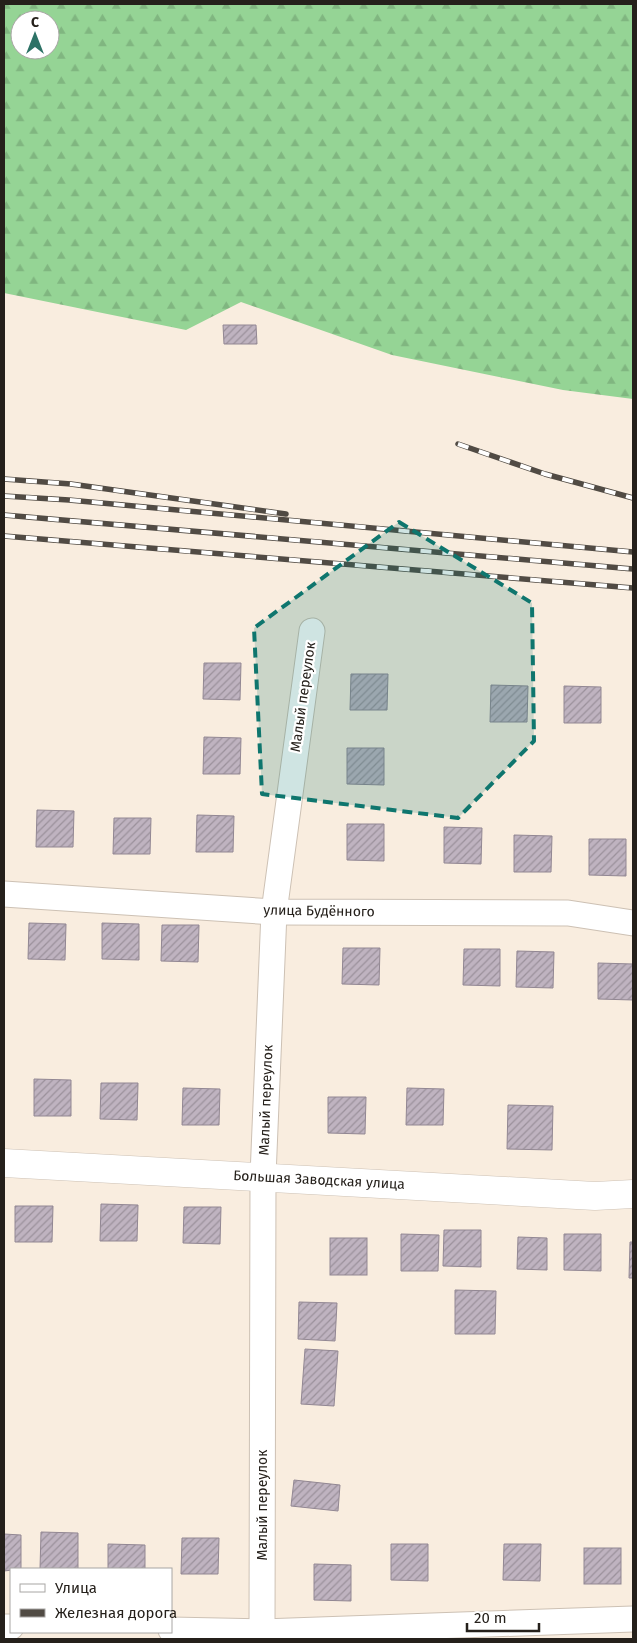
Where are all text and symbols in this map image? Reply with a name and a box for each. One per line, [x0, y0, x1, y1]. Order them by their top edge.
north arrow [10, 10, 60, 60]
text: С [31, 14, 39, 31]
street label: Малый переулок [287, 640, 319, 753]
street label: улица Будённого [263, 902, 375, 920]
street label: Малый переулок [256, 1044, 276, 1156]
street label: Большая Заводская улица [233, 1167, 405, 1193]
street label: Малый переулок [254, 1449, 271, 1560]
legend [10, 1568, 172, 1633]
text: Улица [55, 1579, 97, 1597]
scale bar [467, 1600, 540, 1632]
text: Железная дорога [55, 1604, 177, 1622]
text: 20 m [474, 1609, 507, 1627]

